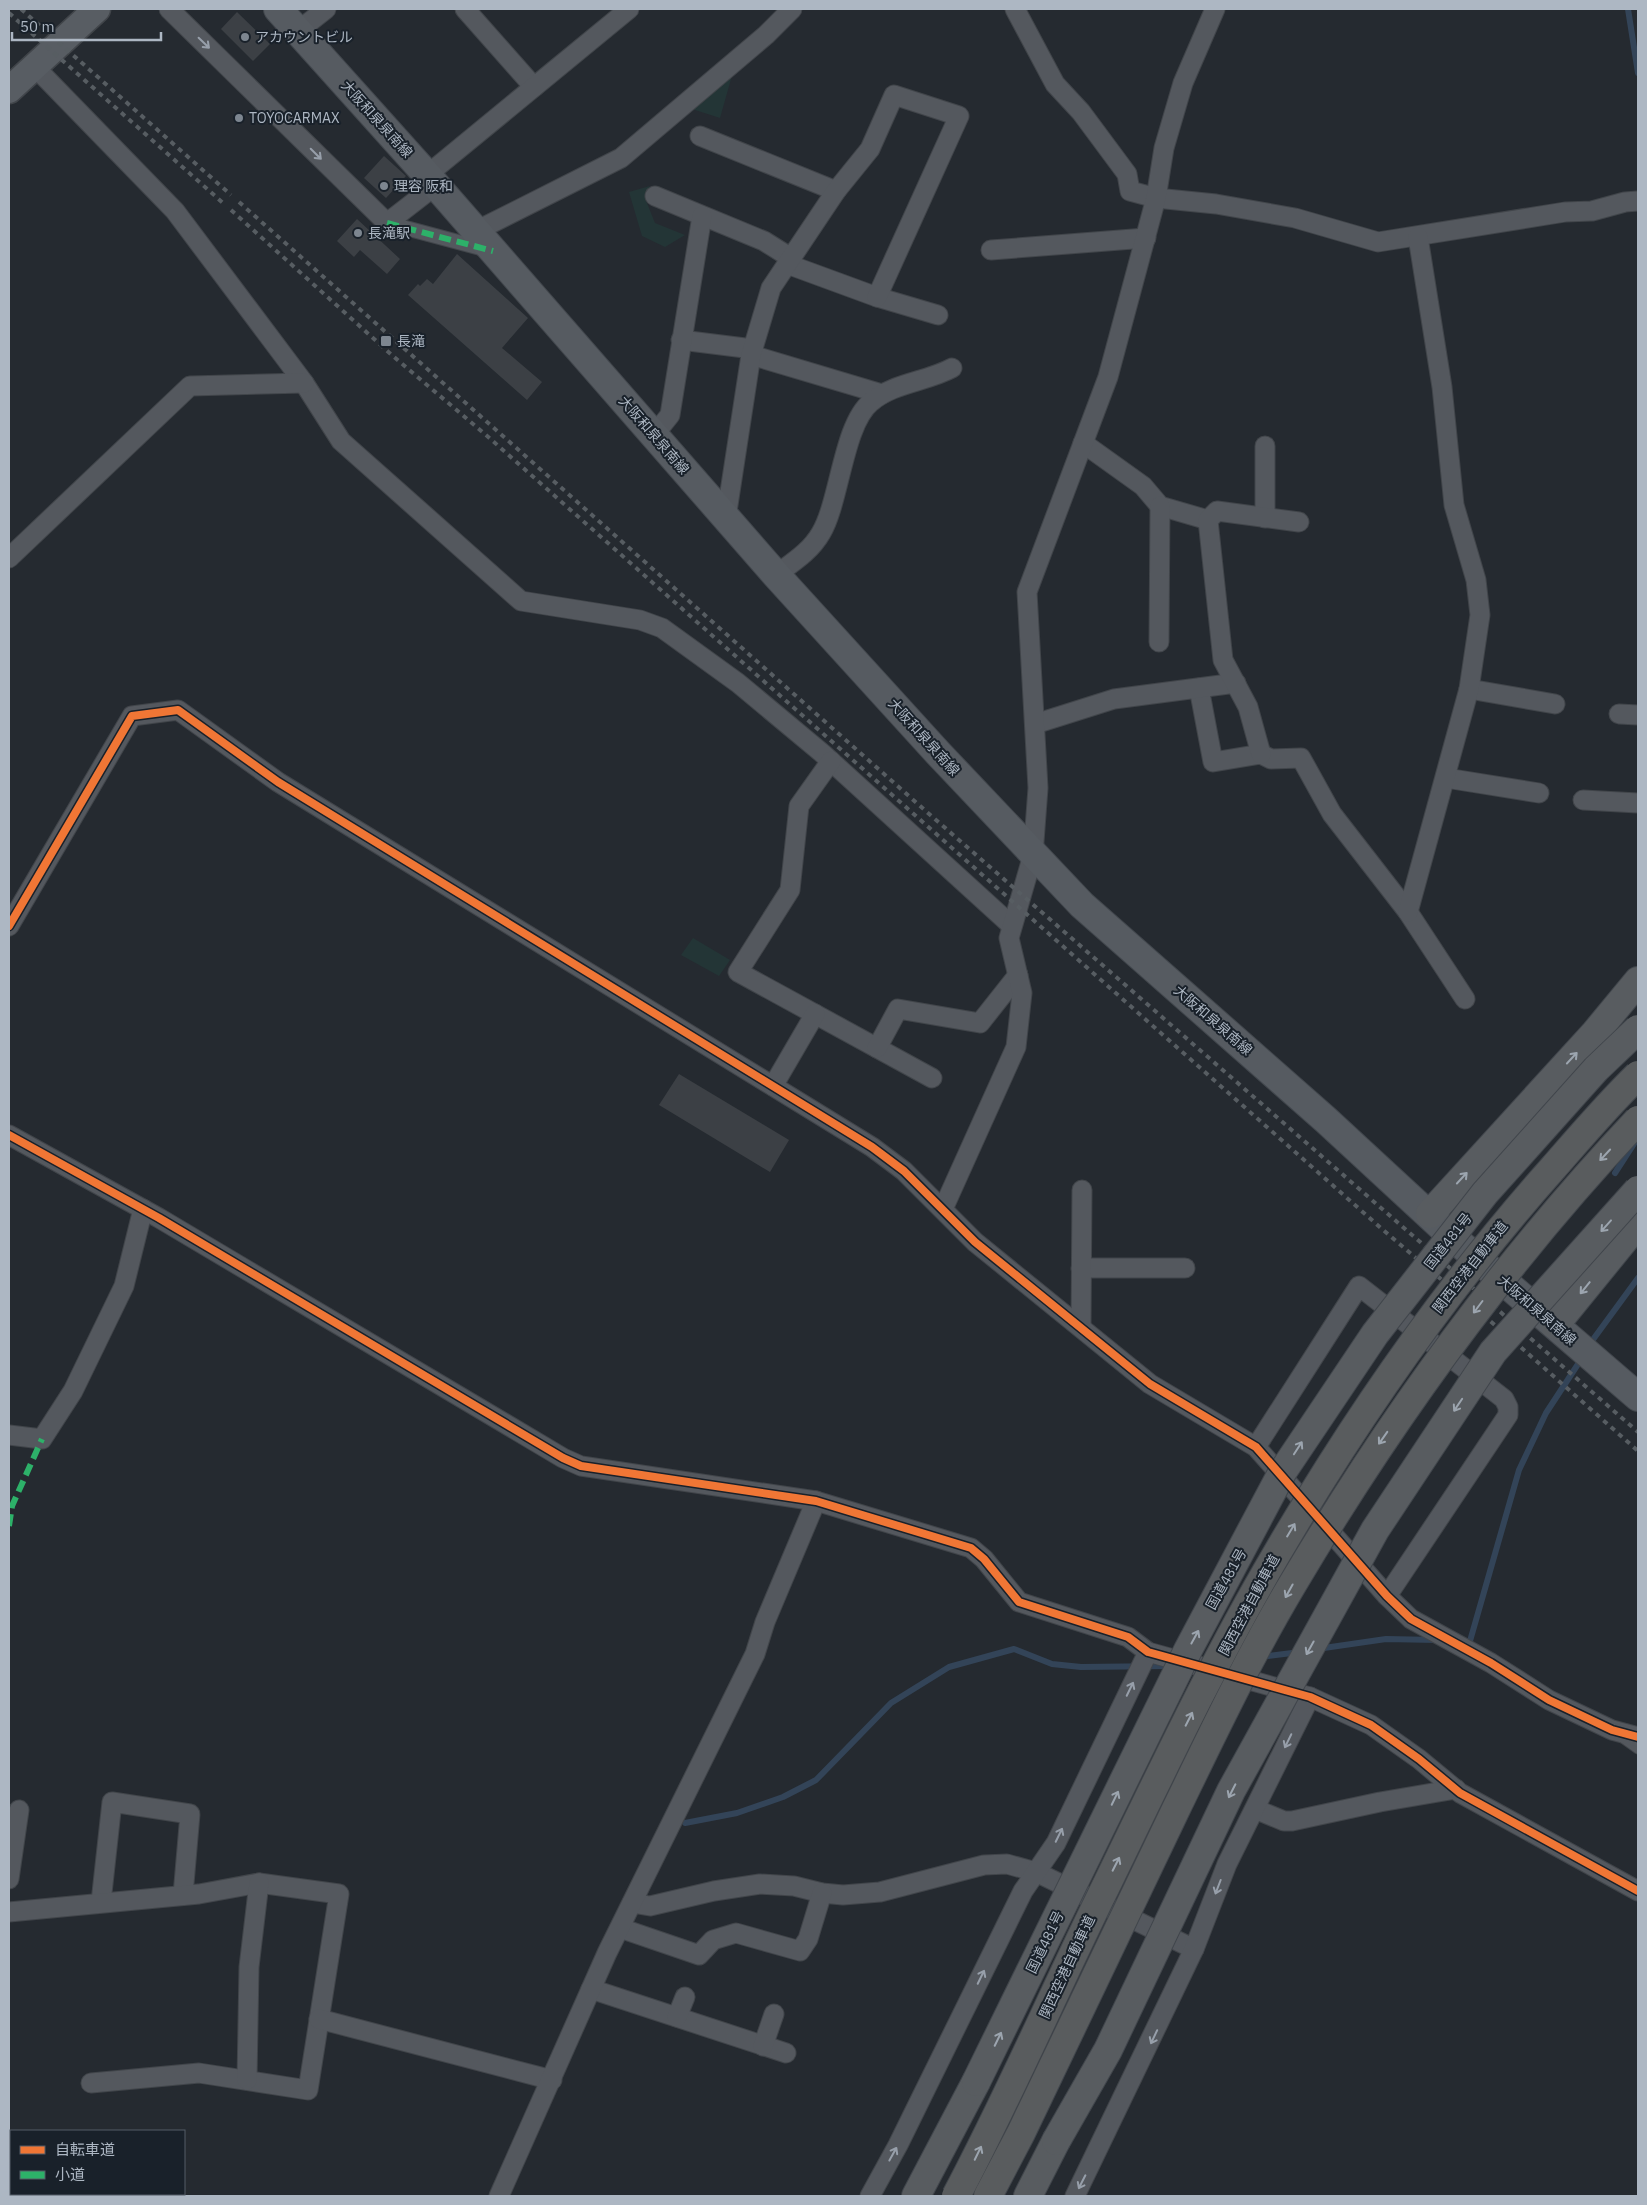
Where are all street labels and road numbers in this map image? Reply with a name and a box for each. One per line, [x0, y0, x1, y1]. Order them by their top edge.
street label: 大阪和泉泉南線 [338, 77, 416, 161]
street label: 大阪和泉泉南線 [615, 392, 693, 478]
street label: 大阪和泉泉南線 [885, 695, 963, 779]
street label: 大阪和泉泉南線 [1170, 981, 1256, 1059]
street label: 国道481号 [1420, 1209, 1476, 1273]
street label: 関西空港自動車道 [1428, 1217, 1512, 1317]
street label: 大阪和泉泉南線 [1494, 1271, 1580, 1349]
street label: 国道481号 [1202, 1545, 1250, 1613]
street label: 関西空港自動車道 [1215, 1551, 1283, 1659]
street label: 国道481号 [1022, 1908, 1068, 1976]
street label: 関西空港自動車道 [1035, 1912, 1099, 2022]

